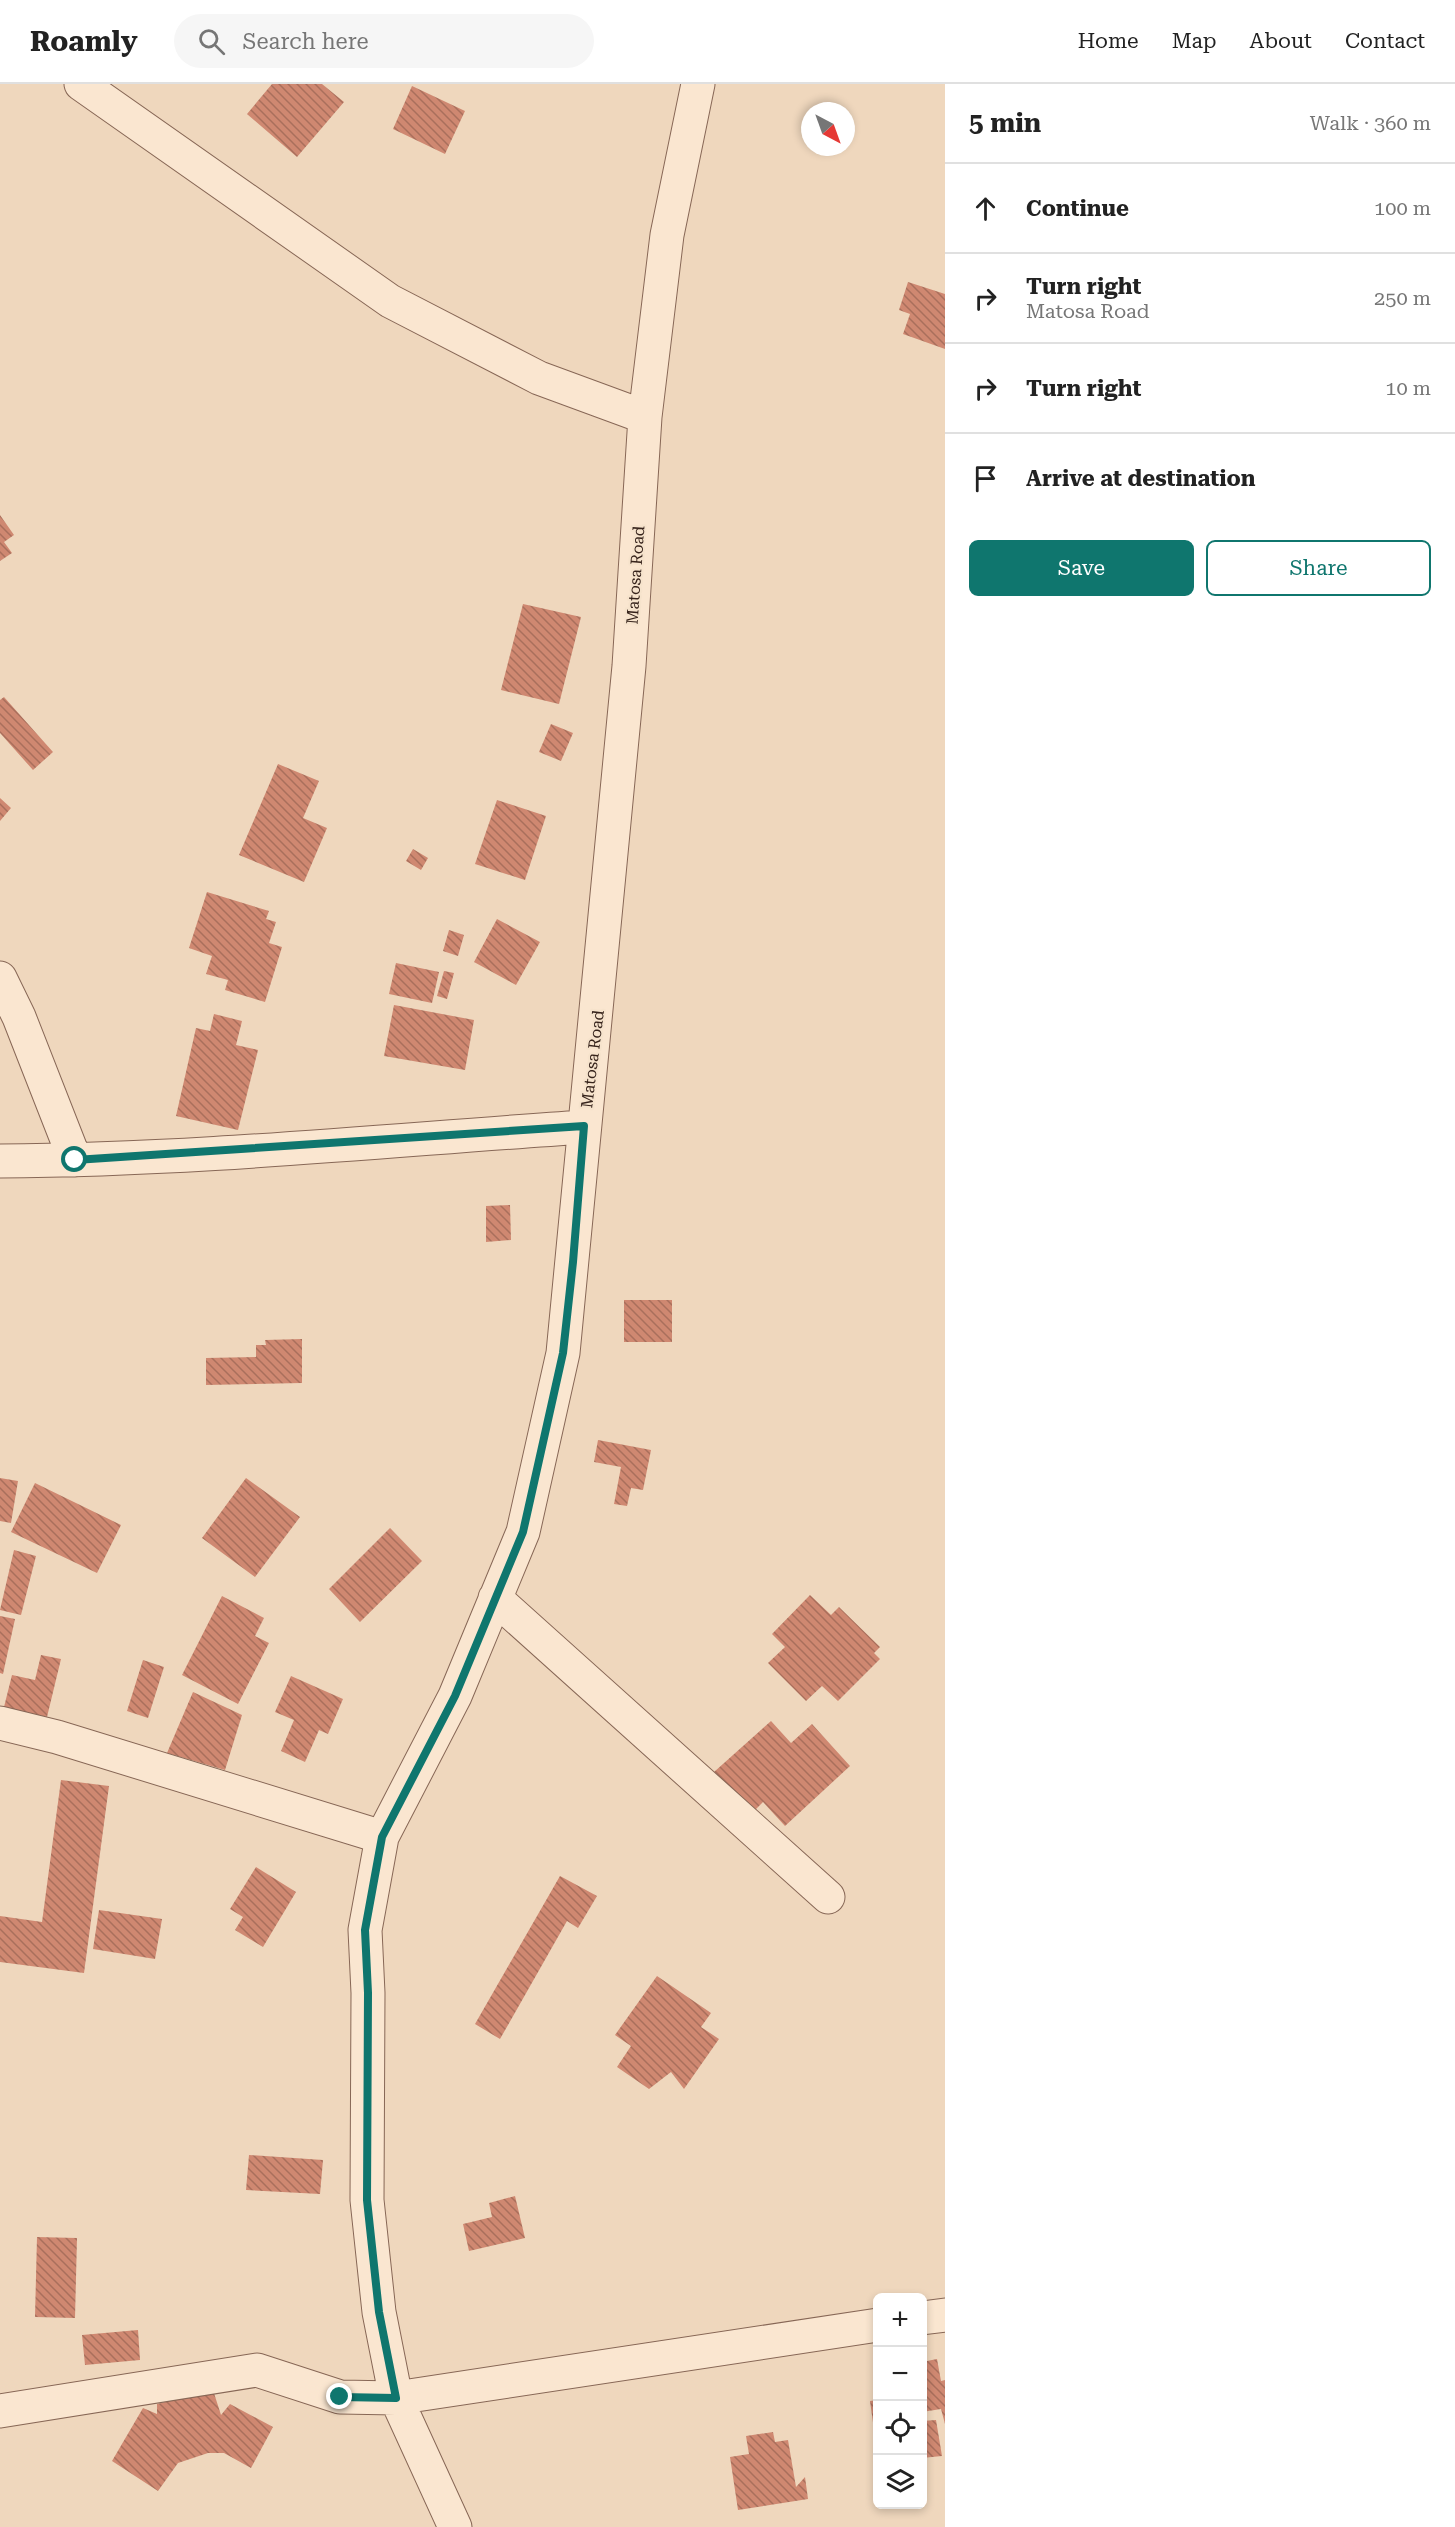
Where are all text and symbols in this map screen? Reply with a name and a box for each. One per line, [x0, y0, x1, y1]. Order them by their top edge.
search box [174, 14, 594, 68]
text: Roamly [30, 25, 138, 58]
icon: search [195, 25, 228, 58]
text: Search here [243, 29, 369, 54]
text: Home [1078, 29, 1139, 53]
text: Map [1172, 29, 1217, 53]
text: About [1250, 29, 1312, 53]
text: Contact [1345, 29, 1425, 53]
north arrow [801, 102, 855, 156]
text: 5 min [969, 108, 1041, 138]
text: Walk · 360 m [1310, 111, 1431, 135]
icon: ahead [969, 192, 1002, 225]
text: Continue [1026, 196, 1129, 221]
text: 100 m [1374, 196, 1431, 220]
text: Turn right [1026, 274, 1141, 299]
icon: right [969, 282, 1002, 315]
text: 250 m [1374, 286, 1431, 310]
text: Matosa Road [1026, 299, 1149, 323]
icon: right [969, 372, 1002, 405]
text: Turn right [1026, 376, 1141, 401]
text: 10 m [1385, 376, 1431, 400]
icon: arrive [969, 462, 1002, 495]
text: Arrive at destination [1026, 466, 1255, 491]
street label: Matosa Road [623, 525, 648, 625]
button: Save [969, 540, 1194, 596]
button: Share [1206, 540, 1431, 596]
street label: Matosa Road [577, 1009, 608, 1109]
route start [61, 1146, 87, 1172]
map controls [873, 2293, 927, 2509]
button: + [873, 2293, 927, 2347]
button: − [873, 2347, 927, 2401]
route end [326, 2383, 352, 2409]
button: locate [873, 2401, 927, 2455]
button: layers [873, 2455, 927, 2509]

